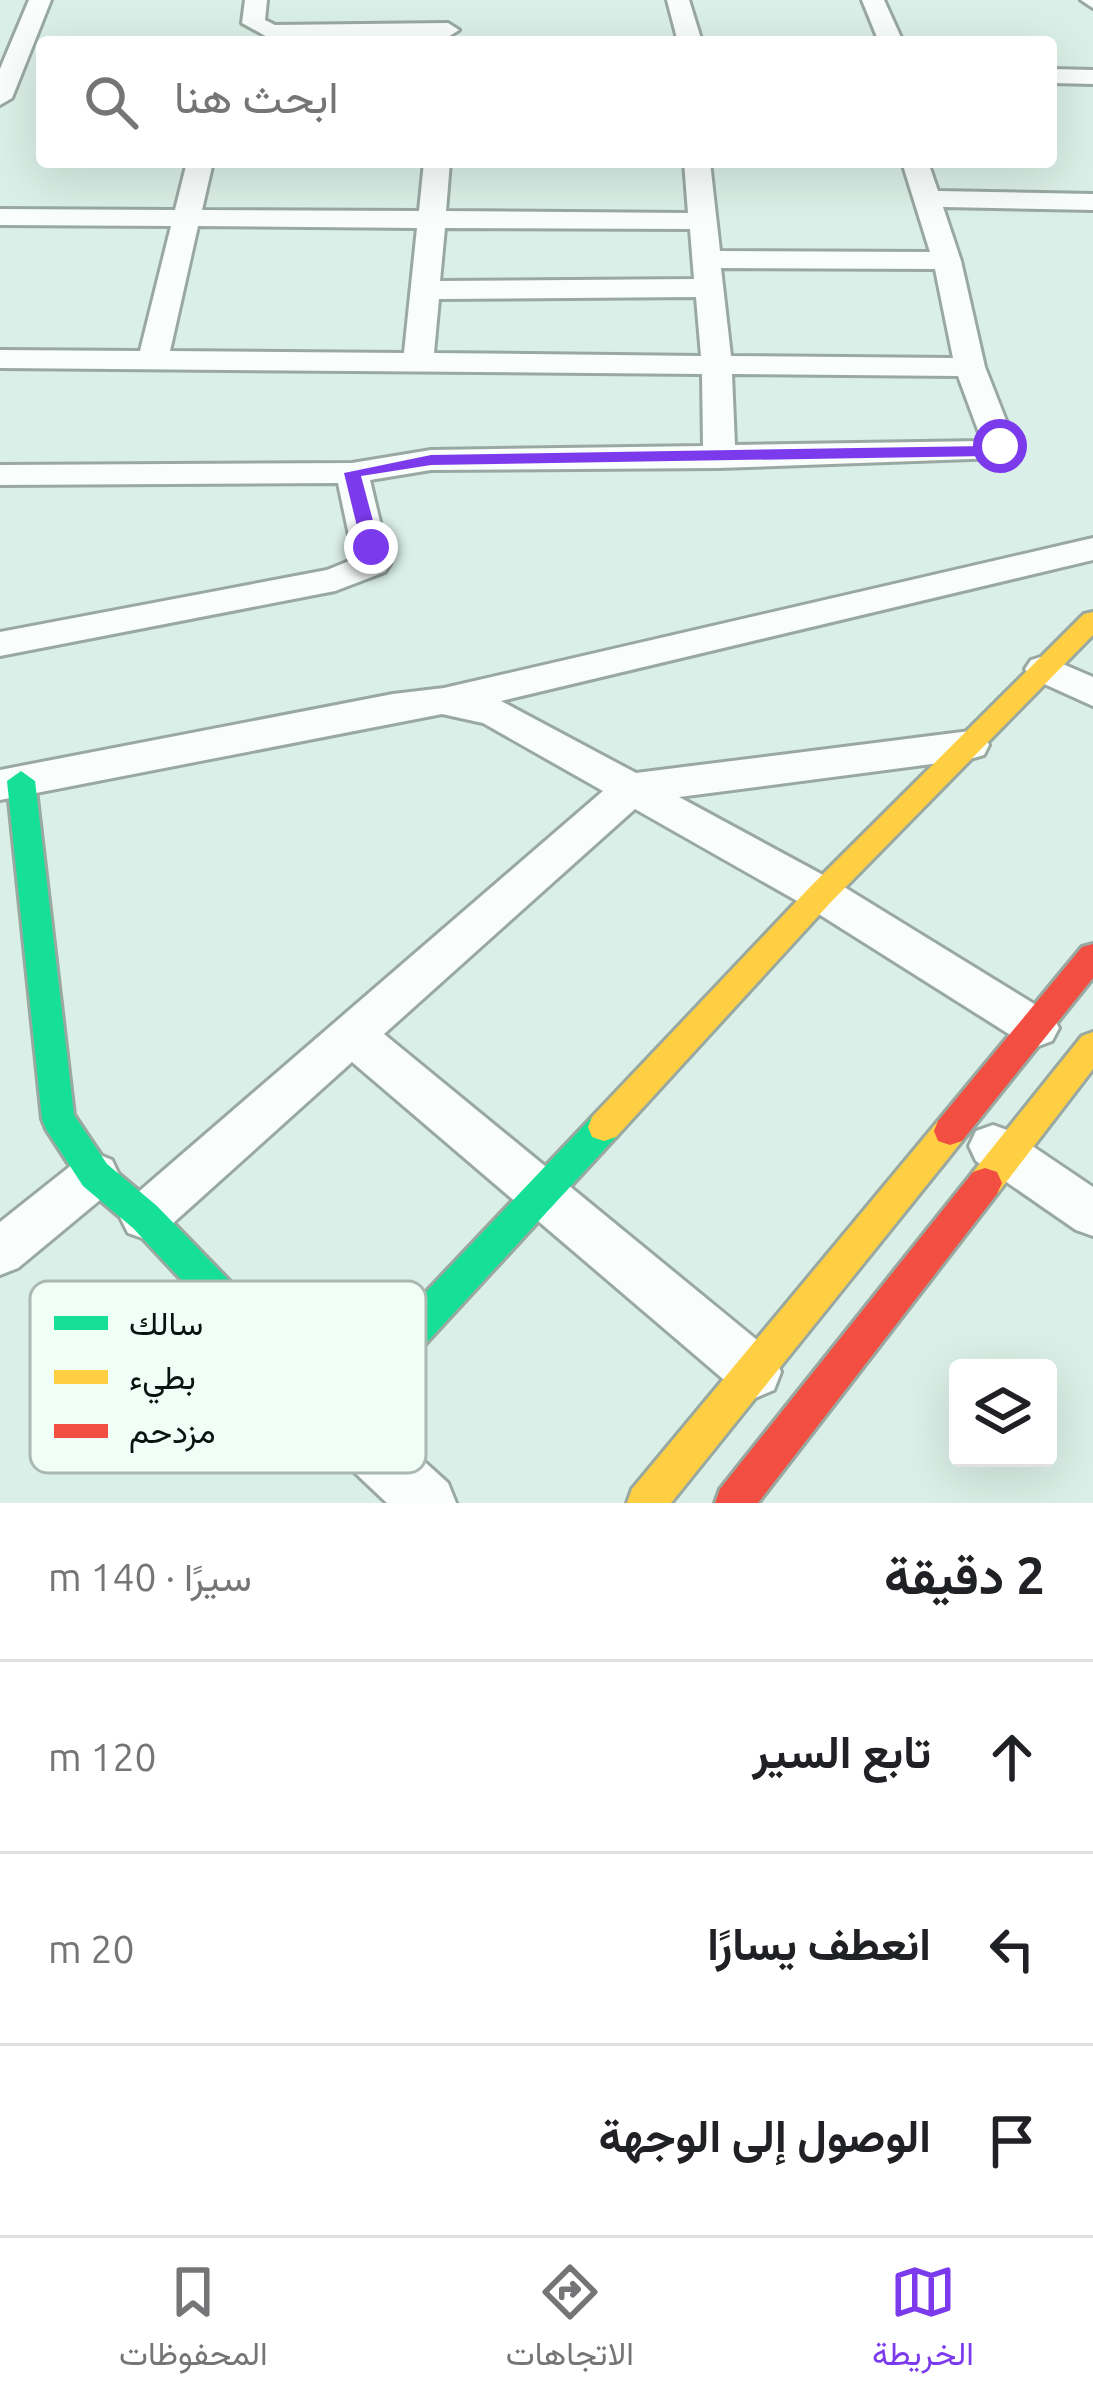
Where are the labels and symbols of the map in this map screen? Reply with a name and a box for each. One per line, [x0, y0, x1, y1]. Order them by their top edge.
route start [973, 419, 1027, 473]
route end [344, 520, 398, 574]
legend [30, 1281, 426, 1473]
text: سالك [129, 1304, 203, 1341]
text: بطيء [129, 1358, 196, 1404]
text: مزدحم [129, 1412, 216, 1453]

